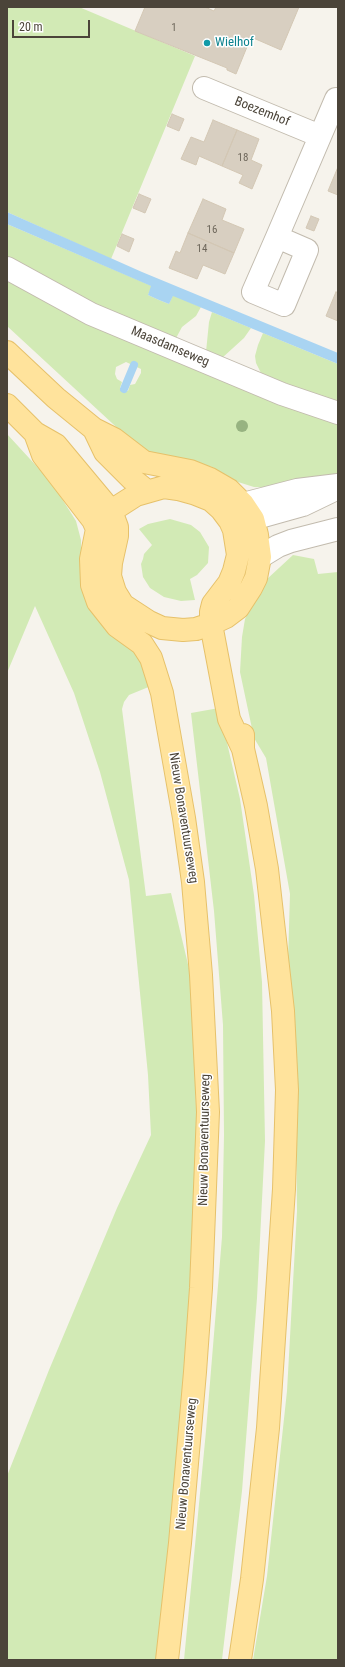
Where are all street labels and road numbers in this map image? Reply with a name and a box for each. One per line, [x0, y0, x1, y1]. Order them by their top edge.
street label: Boezemhof [232, 94, 292, 130]
street label: Maasdamseweg [128, 323, 212, 371]
street label: Nieuw Bonaventuurseweg [165, 752, 201, 884]
street label: Nieuw Bonaventuurseweg [196, 1074, 214, 1206]
street label: Nieuw Bonaventuurseweg [173, 1398, 201, 1530]

